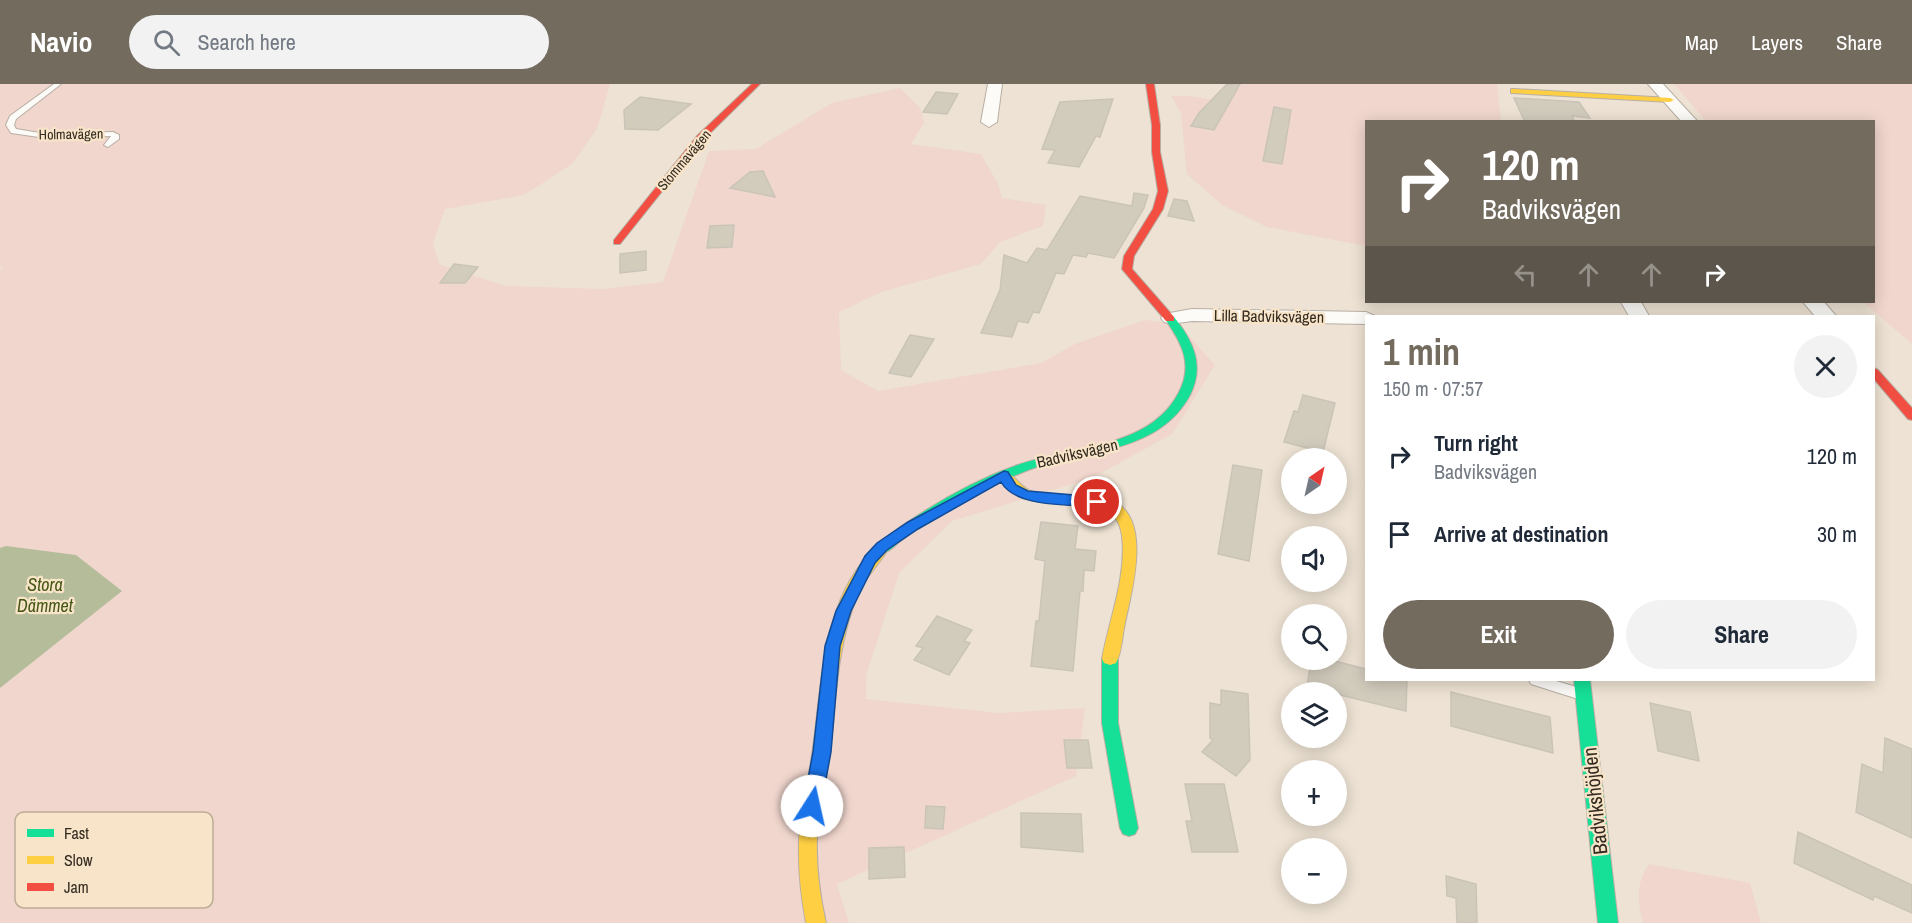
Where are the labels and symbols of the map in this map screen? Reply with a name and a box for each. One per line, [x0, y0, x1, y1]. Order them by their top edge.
street label: Holmavägen [39, 124, 103, 144]
street label: Stommavägen [653, 126, 715, 194]
street label: Lilla Badviksvägen [1214, 304, 1324, 328]
street label: Badviksvägen [1034, 433, 1120, 473]
north arrow [1281, 448, 1347, 514]
pin [1071, 476, 1122, 527]
water label: Stora Dämmet [17, 572, 74, 618]
street label: Badvikshöjden [1575, 746, 1614, 856]
position arrow [780, 774, 844, 838]
legend [15, 812, 213, 908]
text: Fast [64, 822, 89, 844]
text: Slow [64, 849, 93, 871]
text: Jam [64, 876, 89, 898]

